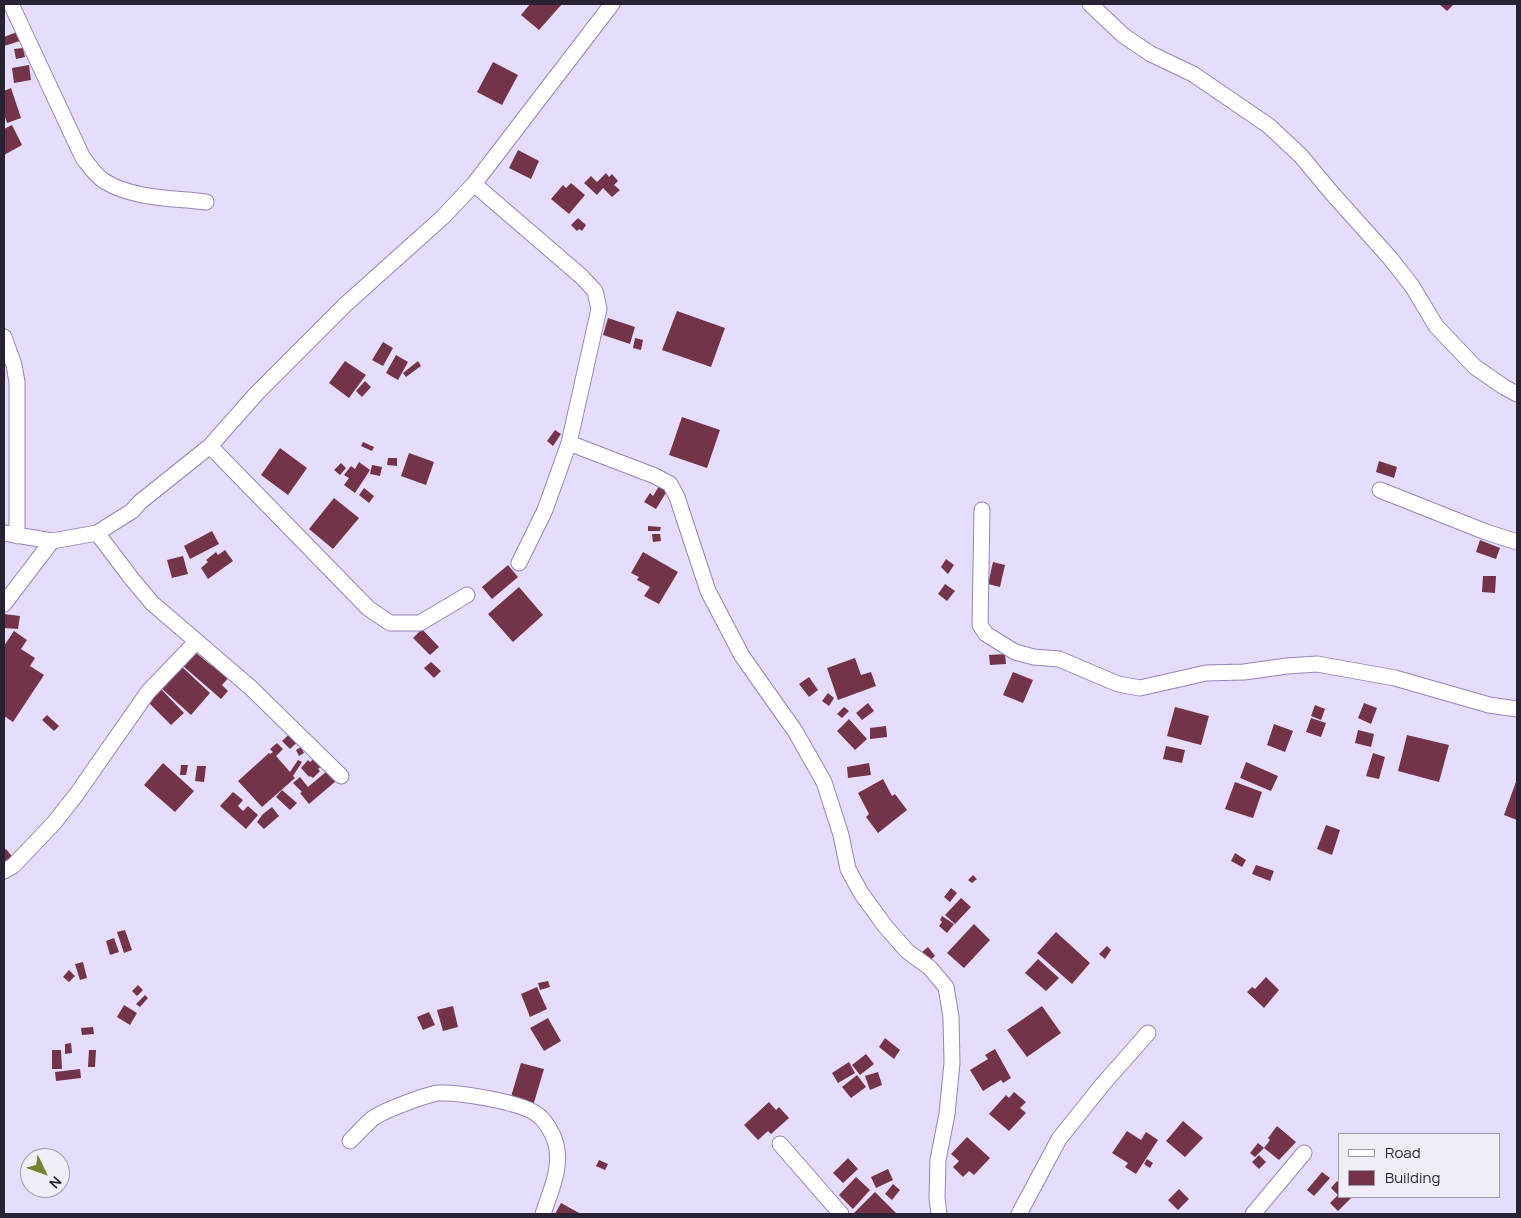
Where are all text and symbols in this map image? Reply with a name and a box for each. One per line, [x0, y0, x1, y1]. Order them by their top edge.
legend [1338, 1133, 1501, 1198]
text: Road [1385, 1142, 1421, 1163]
north arrow [20, 1148, 70, 1198]
text: Building [1385, 1167, 1440, 1188]
text: N [45, 1173, 66, 1193]

